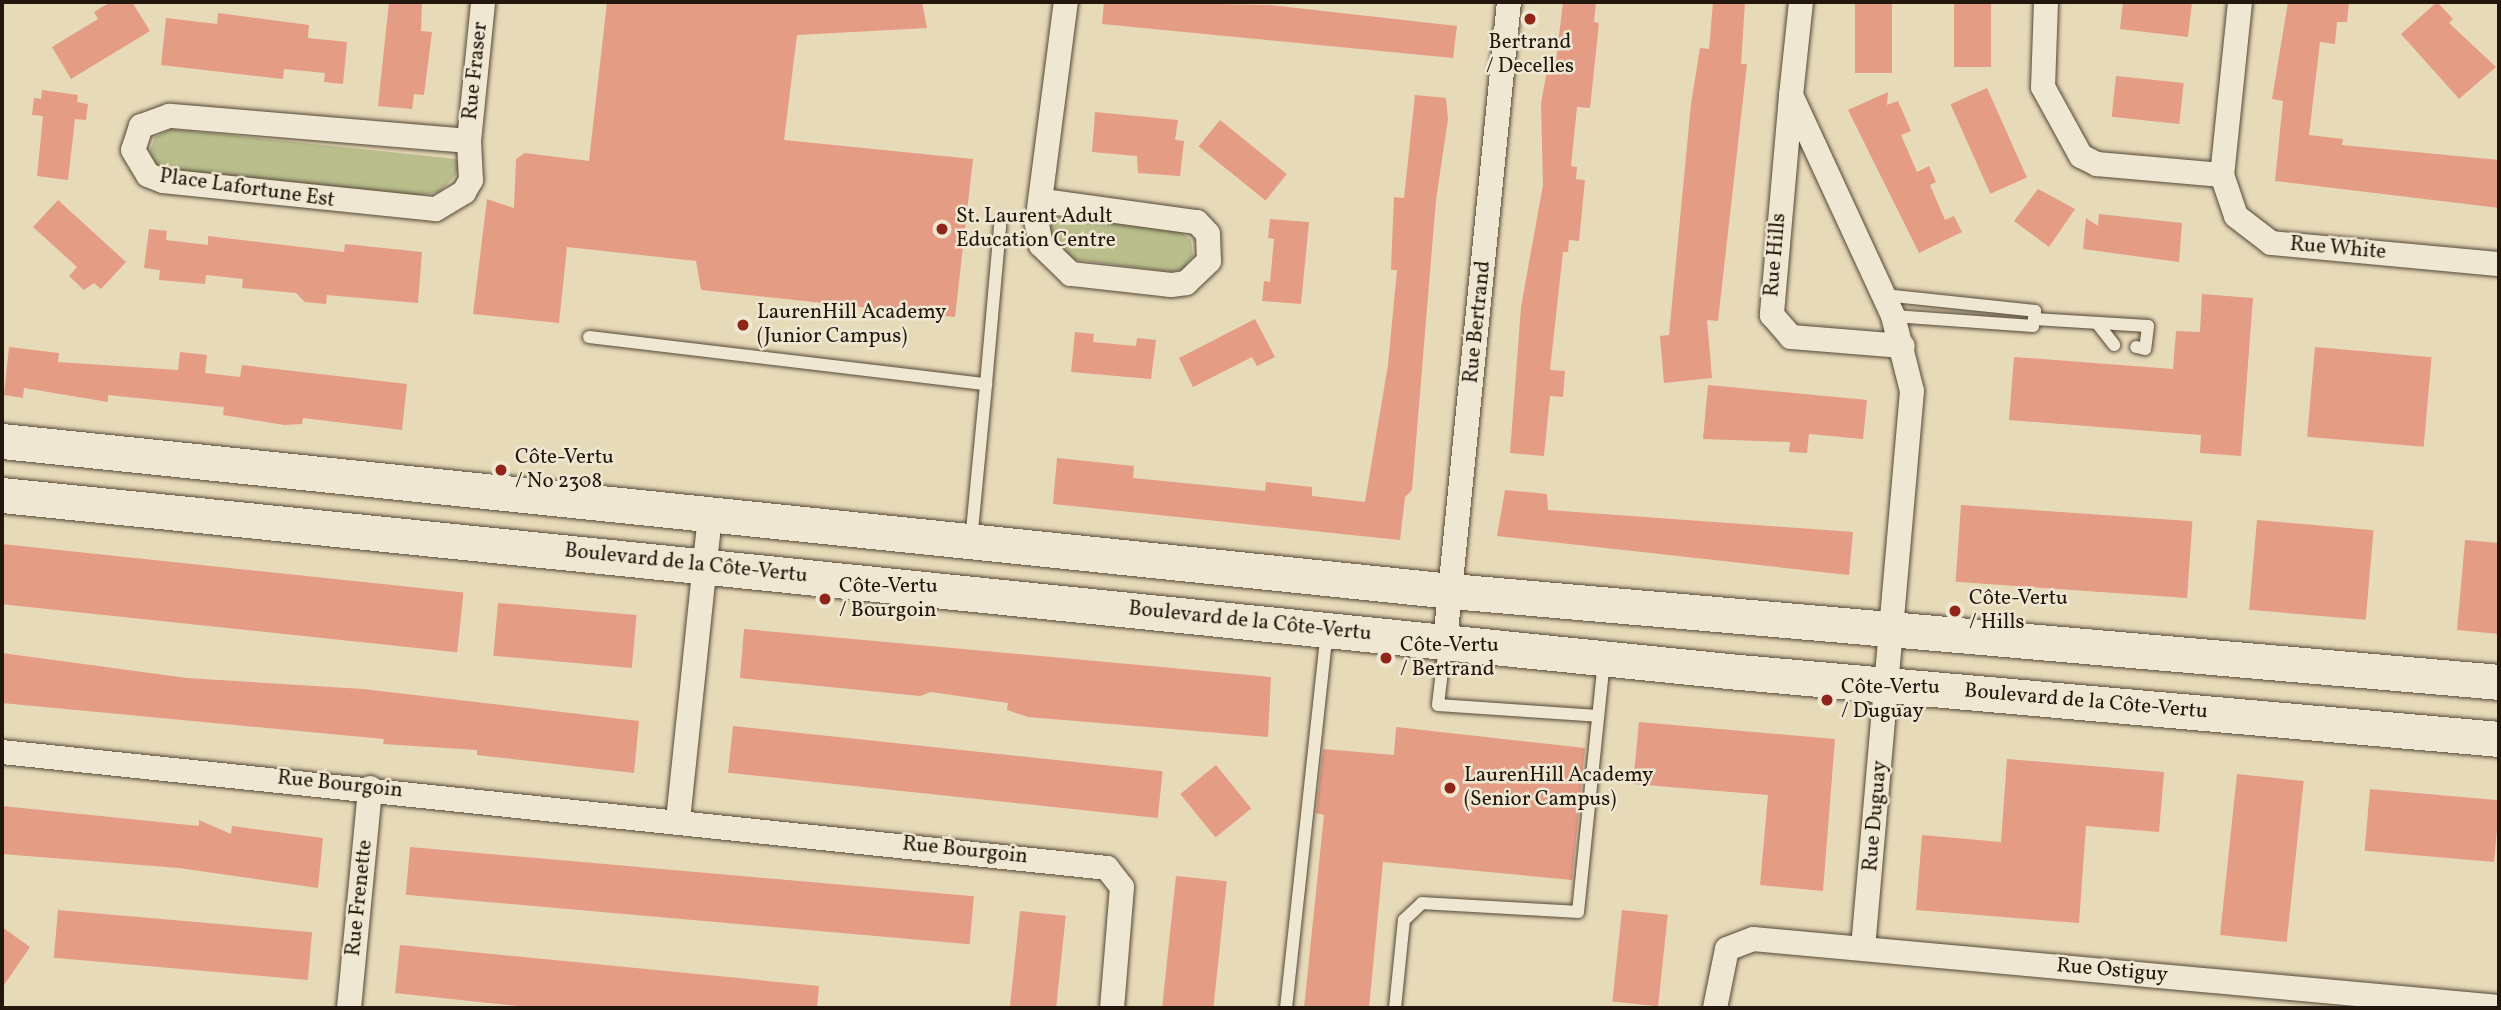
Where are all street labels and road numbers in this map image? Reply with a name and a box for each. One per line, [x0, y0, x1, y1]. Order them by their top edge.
street label: Rue Fraser [458, 21, 494, 121]
street label: Place Lafortune Est [158, 164, 336, 214]
street label: Rue Hills [1760, 212, 1792, 298]
street label: Rue White [2289, 232, 2387, 266]
street label: Rue Bertrand [1459, 259, 1497, 385]
street label: Boulevard de la Côte-Vertu [563, 539, 809, 589]
street label: Boulevard de la Côte-Vertu [1127, 597, 1373, 647]
street label: Boulevard de la Côte-Vertu [1963, 679, 2209, 725]
street label: Rue Duguay [1859, 759, 1893, 873]
street label: Rue Bourgoin [276, 766, 404, 804]
street label: Rue Bourgoin [901, 832, 1029, 870]
street label: Rue Frenette [341, 838, 379, 958]
street label: Rue Ostiguy [2055, 954, 2169, 988]

